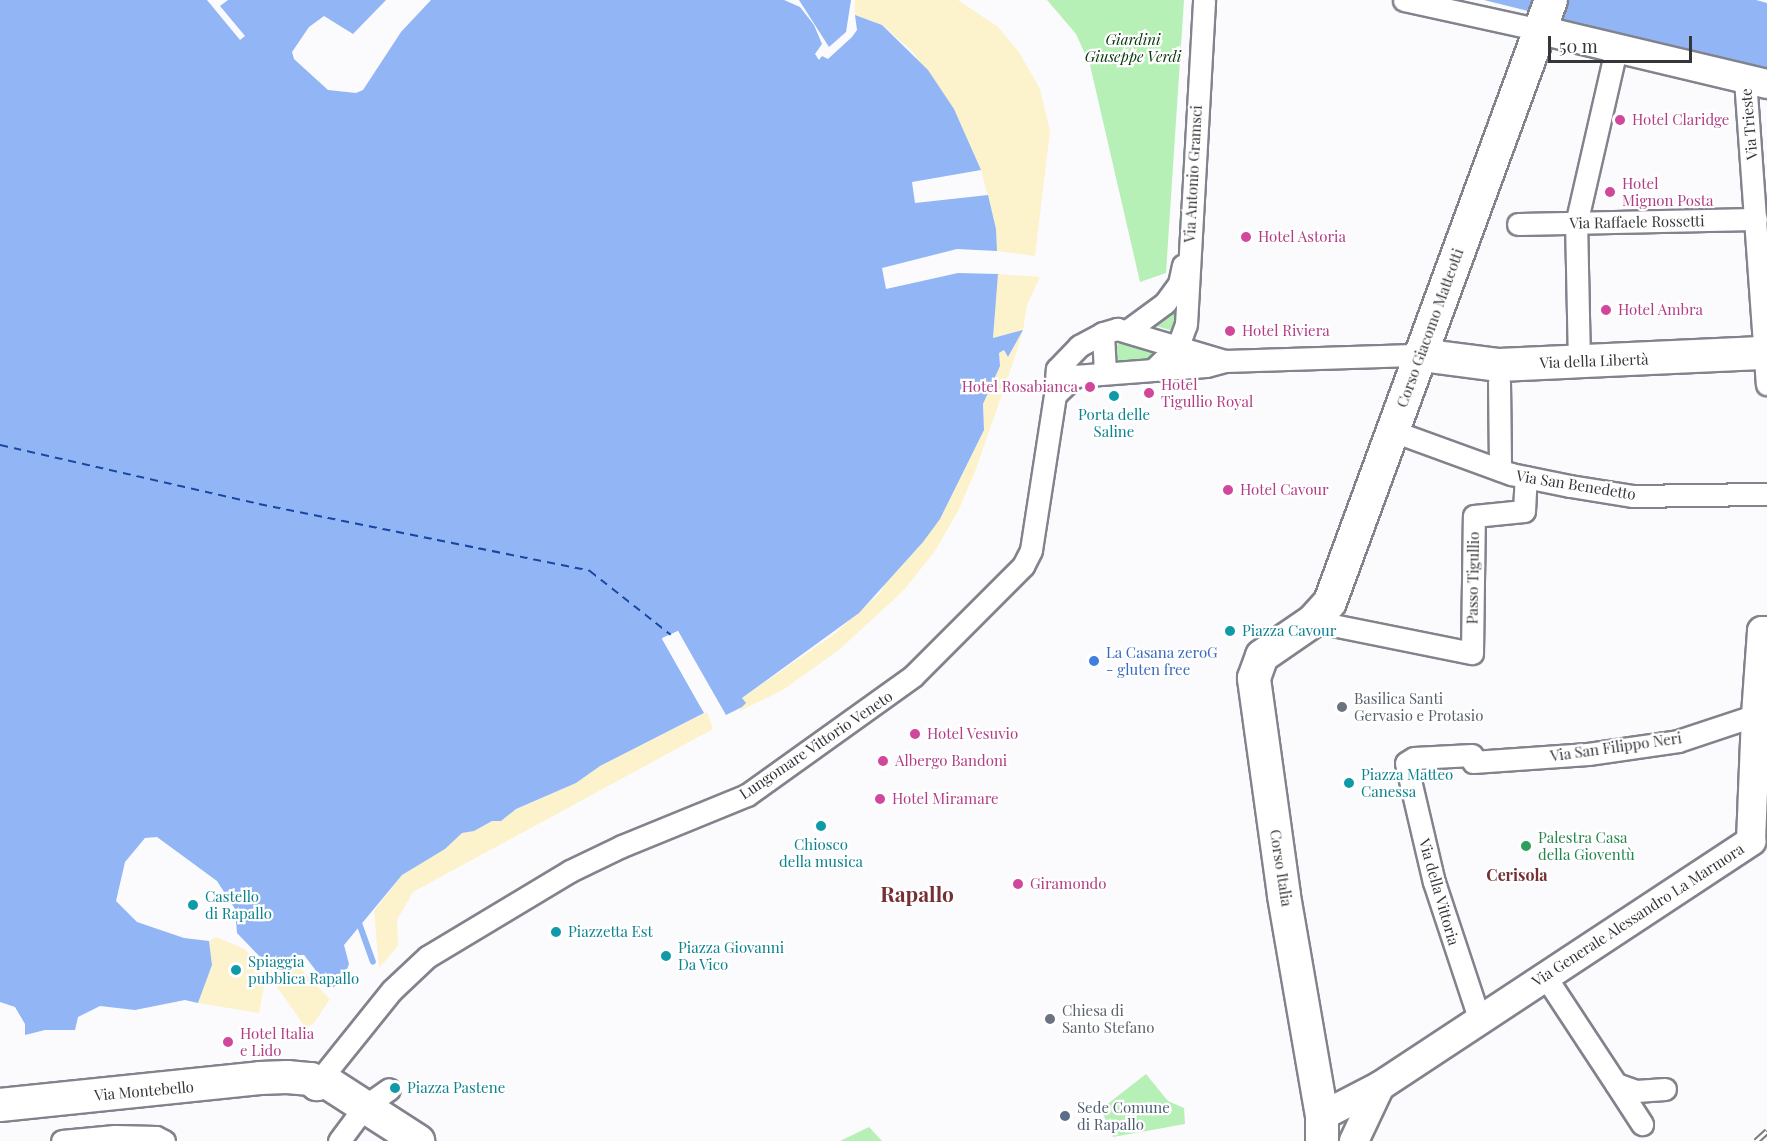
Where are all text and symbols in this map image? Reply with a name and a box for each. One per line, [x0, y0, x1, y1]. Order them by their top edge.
scale bar [1551, 24, 1695, 62]
park label: Giardini Giuseppe Verdi [1085, 30, 1181, 65]
text: 50 m [1559, 34, 1598, 58]
street label: Via Trieste [1737, 87, 1761, 161]
street label: Via Antonio Gramsci [1180, 104, 1206, 244]
place label: Hotel Claridge [1632, 111, 1729, 129]
marker: Hotel Claridge [1613, 113, 1627, 127]
place label: Hotel Mignon Posta [1622, 174, 1714, 209]
marker: Hotel Mignon Posta [1603, 185, 1617, 199]
street label: Via Raffaele Rossetti [1569, 212, 1705, 232]
place label: Hotel Astoria [1258, 228, 1346, 246]
marker: Hotel Astoria [1239, 230, 1253, 244]
street label: Corso Giacomo Matteotti [1393, 246, 1467, 410]
place label: Hotel Ambra [1618, 301, 1704, 319]
marker: Hotel Ambra [1599, 303, 1613, 317]
place label: Hotel Riviera [1242, 322, 1330, 340]
marker: Hotel Riviera [1223, 324, 1237, 338]
street label: Via della Libertà [1539, 350, 1649, 372]
place label: Hotel Tigullio Royal [1161, 375, 1253, 410]
place label: Hotel Rosabianca [962, 378, 1078, 396]
marker: Hotel Rosabianca [1083, 380, 1097, 394]
marker: Hotel Tigullio Royal [1142, 386, 1156, 400]
marker: Porta delle Saline [1107, 389, 1121, 403]
place label: Porta delle Saline [1078, 405, 1150, 440]
street label: Via San Benedetto [1515, 467, 1637, 503]
place label: Hotel Cavour [1240, 481, 1329, 499]
marker: Hotel Cavour [1221, 483, 1235, 497]
street label: Passo Tigullio [1463, 531, 1483, 625]
place label: Piazza Cavour [1242, 622, 1337, 640]
marker: Piazza Cavour [1223, 624, 1237, 638]
place label: La Casana zeroG - gluten free [1106, 643, 1218, 678]
marker: La Casana zeroG - gluten free [1087, 654, 1101, 668]
street label: Lungomare Vittorio Veneto [736, 687, 896, 803]
place label: Basilica Santi Gervasio e Protasio [1354, 689, 1483, 724]
marker: Basilica Santi Gervasio e Protasio [1335, 700, 1349, 714]
place label: Hotel Vesuvio [927, 725, 1019, 743]
marker: Hotel Vesuvio [908, 727, 922, 741]
street label: Via San Filippo Neri [1549, 729, 1683, 765]
place label: Albergo Bandoni [895, 752, 1007, 770]
marker: Albergo Bandoni [876, 754, 890, 768]
place label: Piazza Matteo Canessa [1361, 765, 1453, 800]
marker: Piazza Matteo Canessa [1342, 776, 1356, 790]
place label: Hotel Miramare [892, 790, 999, 808]
marker: Hotel Miramare [873, 792, 887, 806]
marker: Chiosco della musica [814, 819, 828, 833]
street label: Corso Italia [1266, 828, 1296, 908]
place label: Palestra Casa della Gioventù [1538, 828, 1635, 863]
place label: Chiosco della musica [779, 835, 863, 870]
street label: Via della Vittoria [1415, 836, 1463, 948]
marker: Palestra Casa della Gioventù [1519, 839, 1533, 853]
street label: Via Generale Alessandro La Marmora [1528, 839, 1748, 991]
district label: Cerisola [1486, 865, 1548, 885]
place label: Giramondo [1030, 875, 1107, 893]
marker: Giramondo [1011, 877, 1025, 891]
district label: Rapallo [880, 880, 954, 906]
place label: Castello di Rapallo [205, 887, 272, 922]
marker: Castello di Rapallo [186, 898, 200, 912]
place label: Piazzetta Est [568, 923, 653, 941]
marker: Piazzetta Est [549, 925, 563, 939]
place label: Piazza Giovanni Da Vico [678, 938, 784, 973]
marker: Piazza Giovanni Da Vico [659, 949, 673, 963]
place label: Spiaggia pubblica Rapallo [248, 952, 359, 987]
marker: Spiaggia pubblica Rapallo [229, 963, 243, 977]
place label: Chiesa di Santo Stefano [1062, 1001, 1154, 1036]
marker: Chiesa di Santo Stefano [1043, 1012, 1057, 1026]
place label: Hotel Italia e Lido [240, 1024, 314, 1059]
marker: Hotel Italia e Lido [221, 1035, 235, 1049]
street label: Via Montebello [93, 1078, 195, 1104]
place label: Piazza Pastene [407, 1079, 505, 1097]
marker: Piazza Pastene [388, 1081, 402, 1095]
place label: Sede Comune di Rapallo [1077, 1098, 1170, 1133]
marker: Sede Comune di Rapallo [1058, 1109, 1072, 1123]

